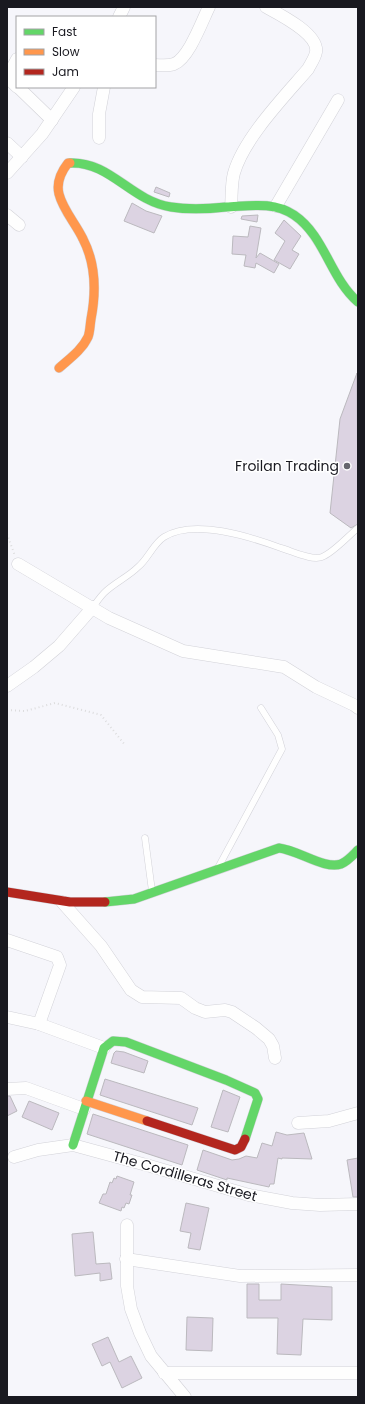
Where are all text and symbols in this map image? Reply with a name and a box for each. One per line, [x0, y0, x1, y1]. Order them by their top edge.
legend [16, 16, 156, 88]
text: Fast [52, 23, 77, 40]
text: Slow [52, 43, 80, 60]
text: Jam [52, 63, 79, 80]
place label: Froilan Trading [235, 456, 339, 476]
marker: Froilan Trading [342, 461, 352, 471]
street label: The Cordilleras Street [111, 1146, 259, 1206]

